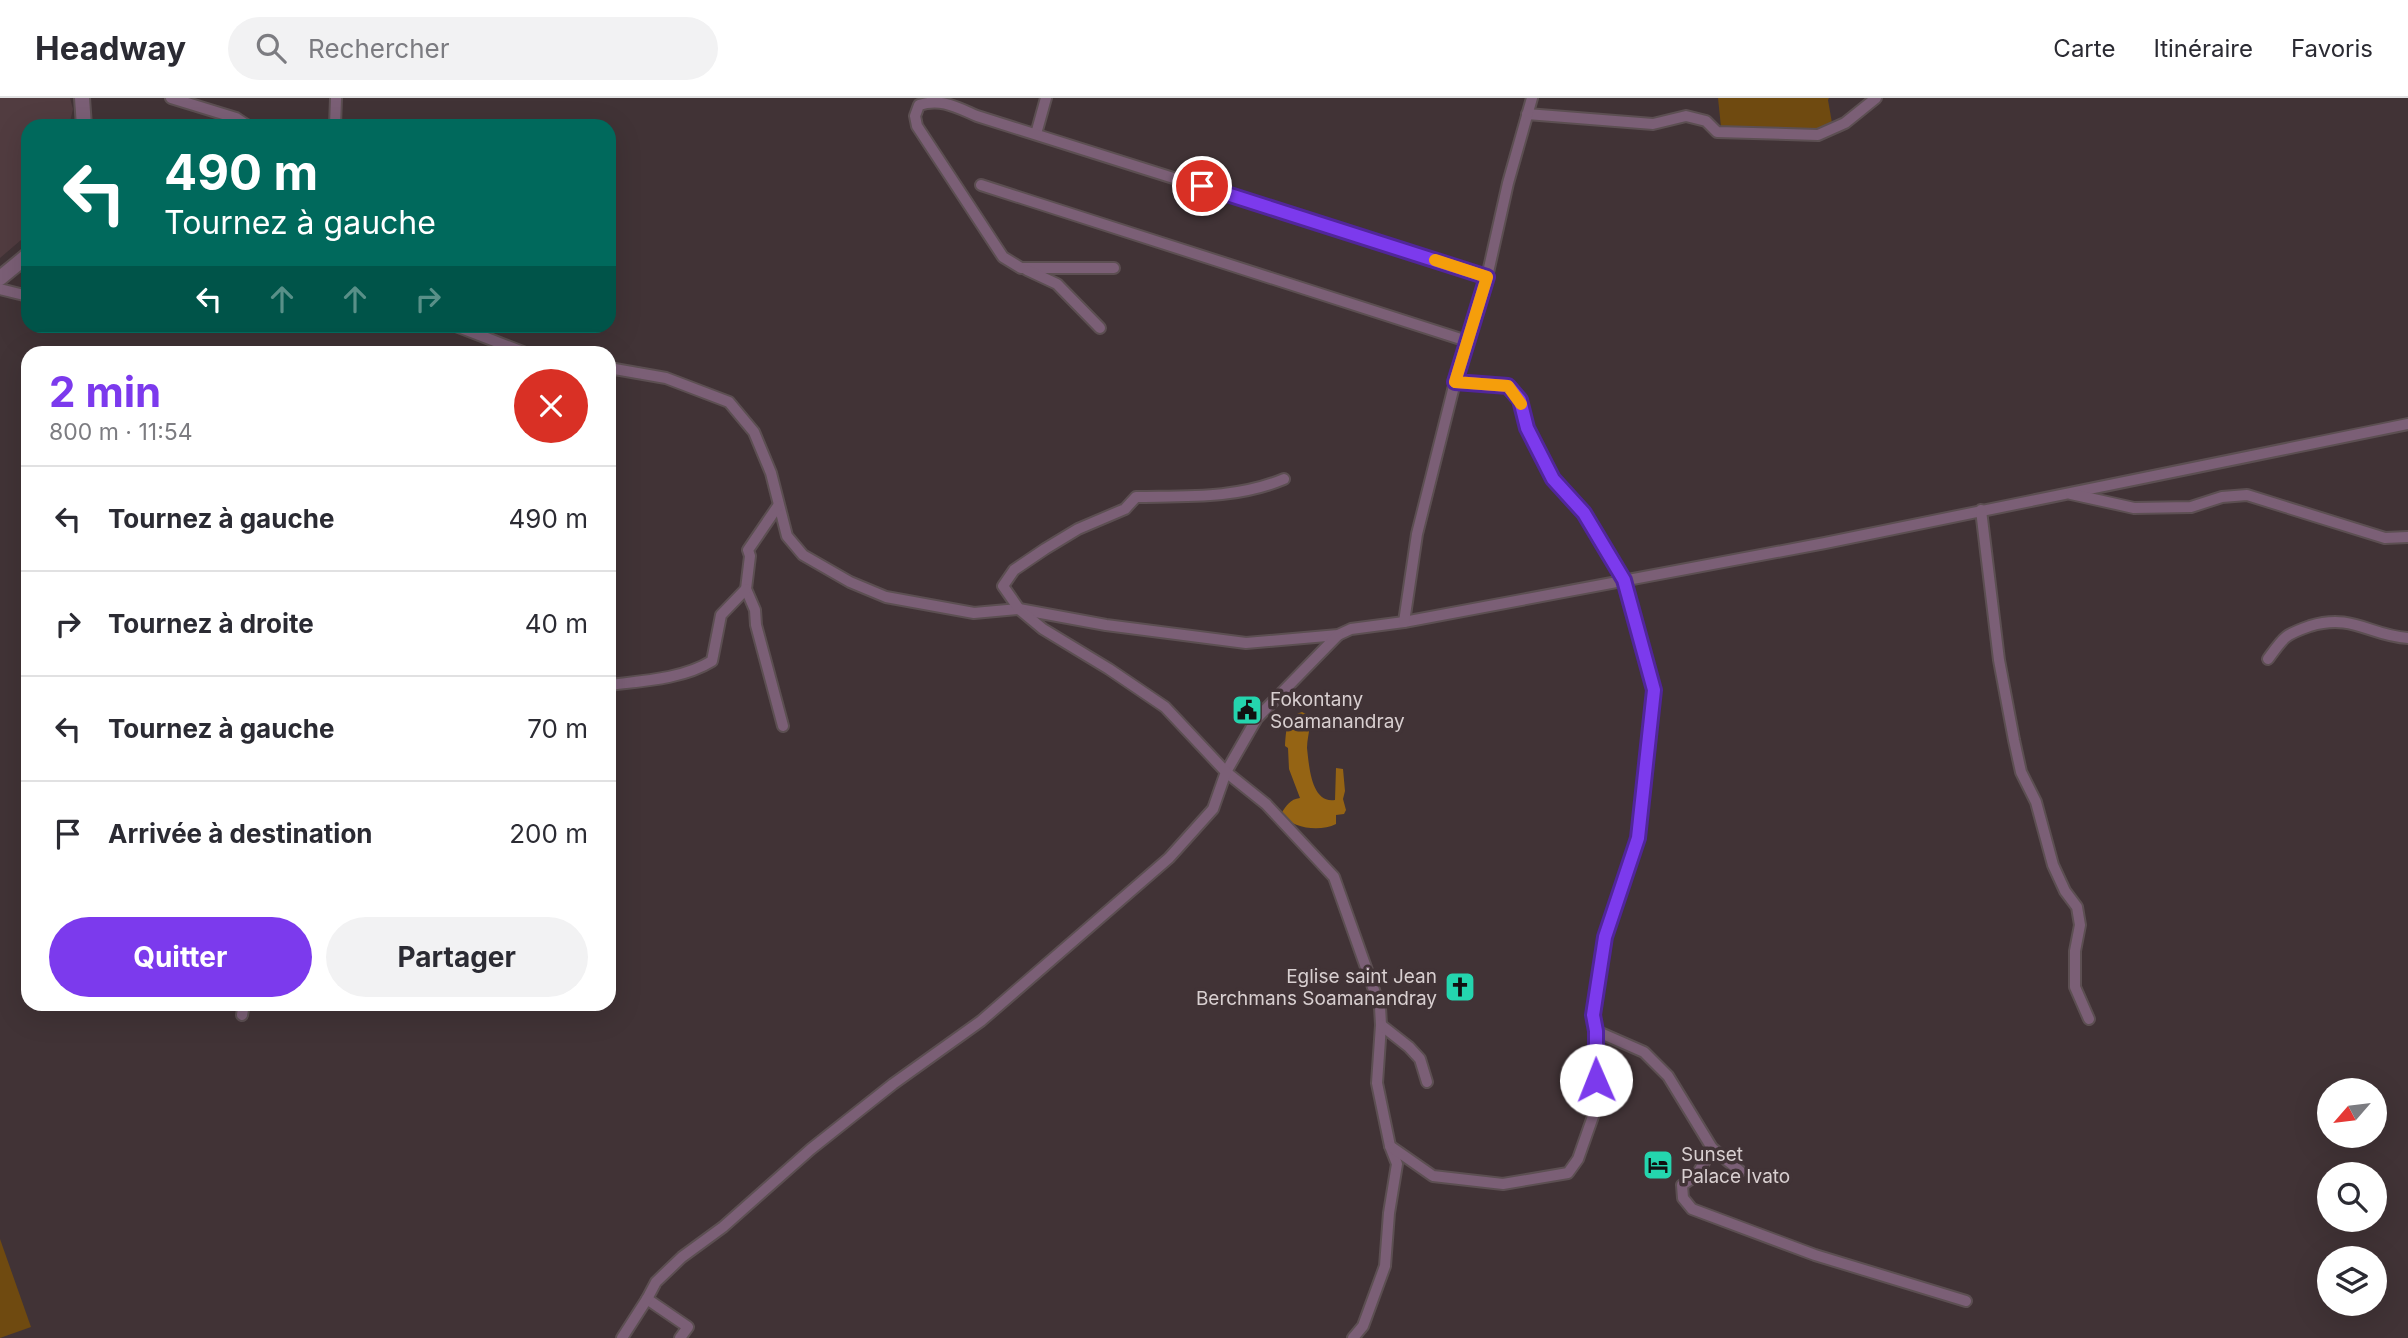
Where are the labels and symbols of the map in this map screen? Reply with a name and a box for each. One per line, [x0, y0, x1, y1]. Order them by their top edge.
pin [1172, 156, 1232, 216]
place label: Fokontany Soamanandray [1270, 688, 1405, 733]
public building icon: Fokontany Soamanandray [1230, 693, 1264, 727]
place label: Eglise saint Jean Berchmans Soamanandray [1196, 965, 1437, 1010]
church icon: Eglise saint Jean Berchmans Soamanandray [1443, 970, 1477, 1004]
position arrow [1559, 1043, 1633, 1117]
north arrow [2317, 1078, 2387, 1148]
place label: Sunset Palace Ivato [1681, 1143, 1790, 1188]
hotel icon: Sunset Palace Ivato [1641, 1148, 1675, 1182]

